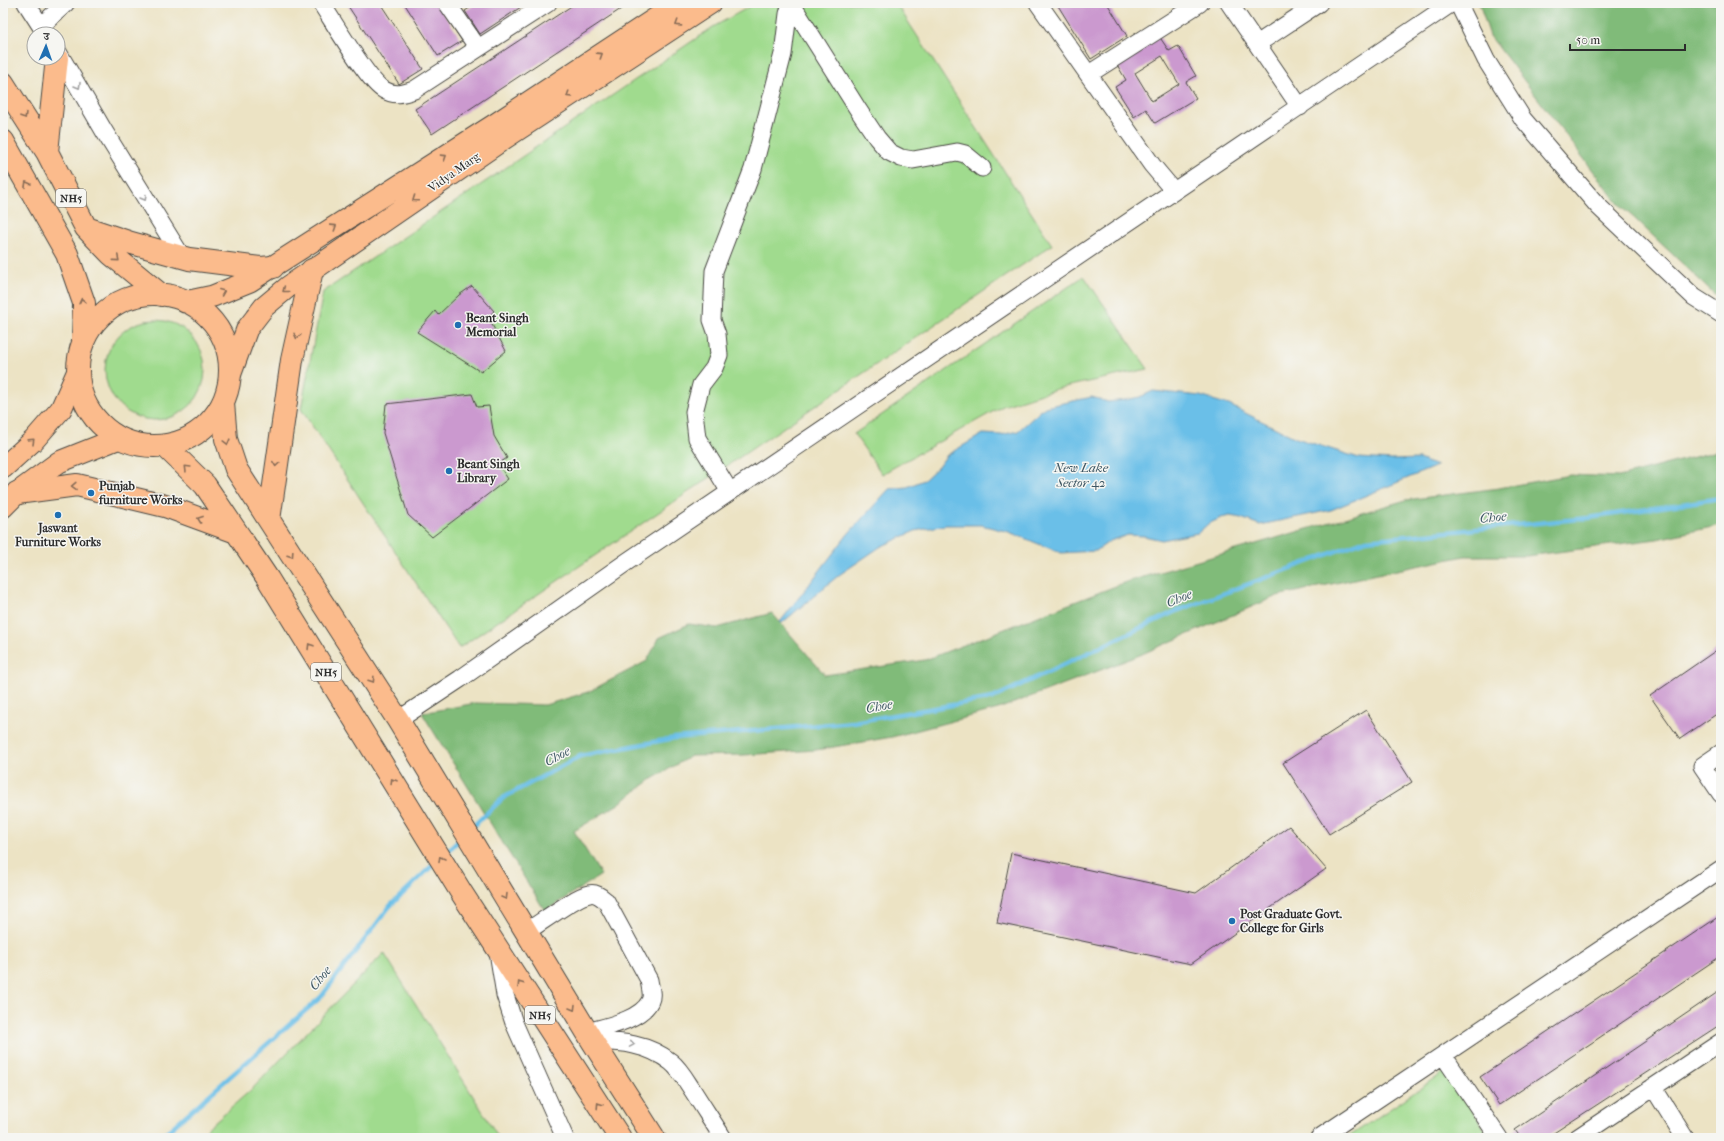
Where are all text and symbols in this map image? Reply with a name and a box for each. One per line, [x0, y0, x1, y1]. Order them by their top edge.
one-way arrow [675, 19, 682, 27]
north arrow [26, 26, 66, 66]
scale bar [1570, 26, 1685, 52]
text: उ [42, 30, 51, 43]
text: 50 m [1576, 33, 1600, 47]
one-way arrow [595, 53, 602, 60]
one-way arrow [73, 82, 80, 89]
one-way arrow [566, 91, 573, 98]
one-way arrow [19, 112, 27, 119]
street label: Vidya Marg [425, 149, 483, 196]
one-way arrow [440, 154, 447, 162]
one-way arrow [24, 181, 32, 188]
road number: NH5 [56, 189, 86, 207]
one-way arrow [140, 194, 147, 201]
one-way arrow [412, 194, 419, 202]
one-way arrow [330, 225, 337, 232]
one-way arrow [112, 254, 120, 261]
one-way arrow [283, 285, 290, 292]
one-way arrow [219, 289, 226, 297]
one-way arrow [79, 298, 87, 304]
place label: Beant Singh Memorial [465, 311, 529, 339]
marker: Beant Singh Memorial [453, 320, 463, 330]
one-way arrow [294, 333, 302, 339]
one-way arrow [222, 438, 231, 445]
one-way arrow [27, 439, 35, 446]
place label: Beant Singh Library [457, 457, 520, 486]
water label: New Lake Sector 42 [1053, 460, 1109, 490]
one-way arrow [272, 461, 281, 467]
one-way arrow [184, 465, 192, 473]
marker: Beant Singh Library [444, 466, 454, 476]
place label: Punjab furniture Works [98, 479, 183, 507]
one-way arrow [71, 482, 77, 490]
marker: Punjab furniture Works [86, 488, 96, 498]
water label: Choe [1479, 508, 1508, 526]
marker: Jaswant Furniture Works [53, 510, 63, 520]
one-way arrow [196, 515, 203, 524]
place label: Jaswant Furniture Works [14, 521, 102, 549]
one-way arrow [286, 550, 293, 557]
water label: Choe [1164, 586, 1195, 610]
one-way arrow [307, 643, 315, 650]
road number: NH5 [311, 663, 341, 681]
one-way arrow [367, 676, 374, 683]
water label: Choe [865, 696, 894, 716]
water label: Choe [542, 743, 573, 769]
one-way arrow [391, 778, 398, 785]
one-way arrow [438, 856, 445, 863]
one-way arrow [500, 893, 508, 900]
place label: Post Graduate Govt. College for Girls [1240, 907, 1343, 936]
marker: Post Graduate Govt. College for Girls [1227, 916, 1237, 926]
water label: Choe [306, 962, 335, 993]
one-way arrow [518, 981, 525, 988]
one-way arrow [568, 1004, 575, 1011]
road number: NH5 [525, 1006, 555, 1024]
one-way arrow [629, 1039, 635, 1048]
one-way arrow [596, 1102, 603, 1109]

